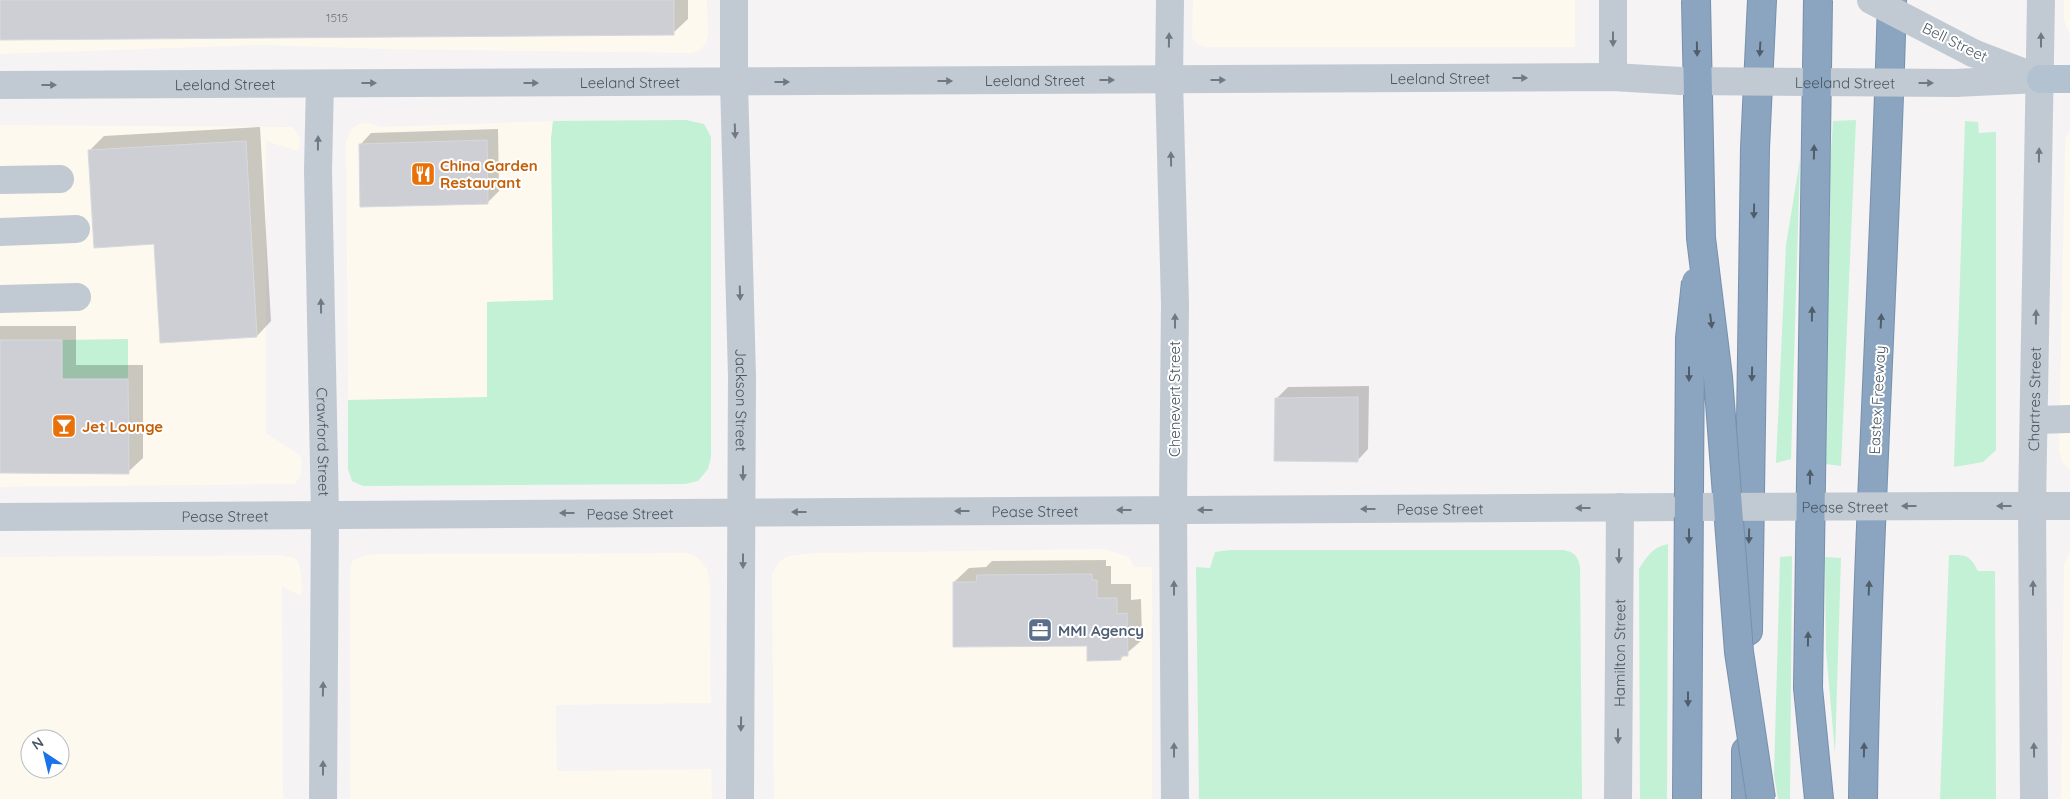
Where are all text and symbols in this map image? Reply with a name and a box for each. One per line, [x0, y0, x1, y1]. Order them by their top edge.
house number: 1515 [326, 10, 348, 25]
street label: Bell Street [1919, 18, 1991, 66]
one-way arrow [1609, 31, 1617, 47]
one-way arrow [2037, 31, 2045, 47]
one-way arrow [1165, 32, 1173, 48]
one-way arrow [1693, 41, 1701, 57]
one-way arrow [1755, 41, 1763, 57]
street label: Leeland Street [1390, 68, 1490, 88]
street label: Leeland Street [985, 70, 1085, 90]
street label: Leeland Street [580, 72, 680, 92]
street label: Leeland Street [1795, 72, 1895, 92]
street label: Leeland Street [175, 74, 275, 94]
one-way arrow [1512, 74, 1528, 82]
one-way arrow [1100, 76, 1116, 84]
one-way arrow [1210, 76, 1226, 84]
one-way arrow [937, 77, 953, 85]
one-way arrow [775, 78, 791, 86]
one-way arrow [361, 79, 377, 87]
one-way arrow [523, 79, 539, 87]
one-way arrow [1918, 79, 1934, 87]
one-way arrow [41, 81, 57, 89]
one-way arrow [731, 123, 739, 139]
one-way arrow [314, 135, 322, 151]
one-way arrow [1811, 144, 1819, 160]
one-way arrow [2035, 147, 2043, 163]
one-way arrow [1167, 150, 1175, 166]
place label: China Garden Restaurant [440, 156, 538, 192]
restaurant icon: China Garden Restaurant [410, 161, 436, 187]
one-way arrow [1750, 203, 1758, 219]
one-way arrow [736, 286, 744, 302]
one-way arrow [317, 297, 325, 313]
one-way arrow [1808, 306, 1816, 322]
one-way arrow [2032, 309, 2040, 325]
one-way arrow [1877, 312, 1885, 328]
one-way arrow [1171, 313, 1179, 329]
one-way arrow [1707, 314, 1715, 330]
street label: Chenevert Street [1165, 341, 1184, 457]
street label: Eastex Freeway [1865, 345, 1889, 455]
street label: Chartres Street [2023, 347, 2044, 451]
street label: Jackson Street [732, 348, 752, 452]
one-way arrow [1685, 366, 1693, 382]
one-way arrow [1747, 366, 1755, 382]
street label: Crawford Street [313, 387, 334, 497]
bar icon: Jet Lounge [51, 413, 77, 439]
place label: Jet Lounge [82, 417, 163, 436]
one-way arrow [739, 465, 747, 481]
one-way arrow [1806, 469, 1814, 485]
street label: Pease Street [1801, 497, 1889, 516]
street label: Pease Street [1396, 499, 1484, 518]
street label: Pease Street [991, 501, 1079, 521]
one-way arrow [1901, 502, 1917, 510]
one-way arrow [1996, 502, 2012, 510]
street label: Pease Street [586, 504, 674, 523]
one-way arrow [1575, 504, 1591, 512]
one-way arrow [1360, 505, 1376, 513]
street label: Pease Street [181, 506, 269, 525]
one-way arrow [1116, 506, 1132, 514]
one-way arrow [1197, 506, 1213, 514]
one-way arrow [953, 507, 969, 515]
one-way arrow [791, 508, 807, 516]
one-way arrow [559, 509, 575, 517]
one-way arrow [1745, 528, 1753, 544]
one-way arrow [1685, 529, 1693, 545]
one-way arrow [1615, 548, 1623, 564]
one-way arrow [739, 553, 747, 569]
one-way arrow [1170, 580, 1178, 596]
one-way arrow [1865, 580, 1873, 596]
one-way arrow [2028, 580, 2036, 596]
street label: Hamilton Street [1609, 599, 1629, 707]
office icon: MMI Agency [1027, 617, 1053, 643]
place label: MMI Agency [1058, 621, 1144, 640]
one-way arrow [1804, 631, 1812, 647]
one-way arrow [319, 681, 327, 697]
one-way arrow [1684, 691, 1692, 707]
one-way arrow [737, 716, 745, 732]
one-way arrow [1614, 728, 1622, 744]
north arrow [20, 729, 70, 779]
text: N [28, 733, 47, 754]
one-way arrow [1170, 742, 1178, 758]
one-way arrow [1860, 742, 1868, 758]
one-way arrow [2030, 742, 2038, 758]
one-way arrow [319, 760, 327, 776]

